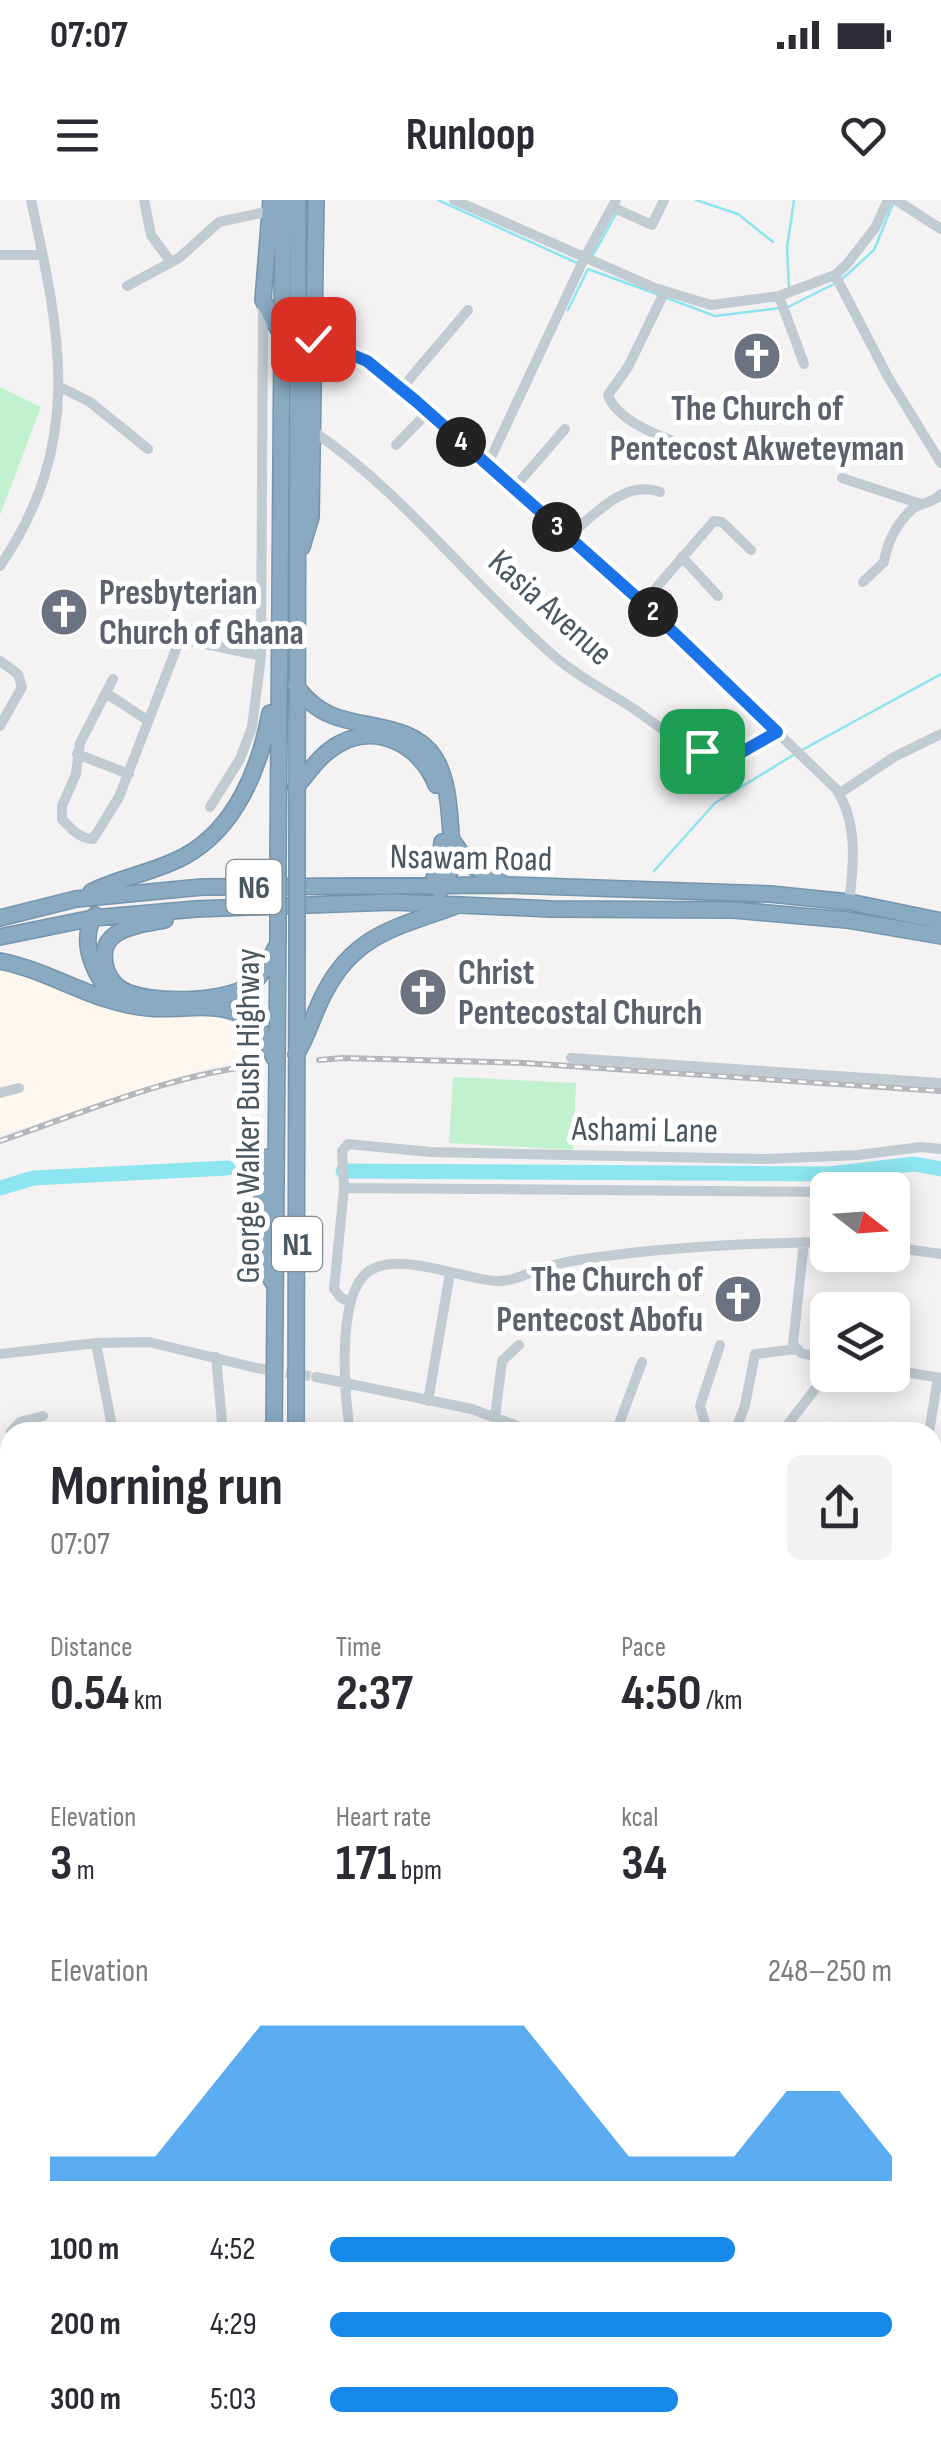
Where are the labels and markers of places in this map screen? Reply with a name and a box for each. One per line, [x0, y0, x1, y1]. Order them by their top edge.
pin [271, 297, 356, 382]
church icon: The Church of Pentecost Akweteyman [731, 330, 783, 382]
place label: The Church of Pentecost Akweteyman [610, 388, 904, 471]
pin: 4 [436, 417, 486, 467]
pin: 3 [532, 502, 582, 552]
place label: Presbyterian Church of Ghana [99, 572, 304, 655]
church icon: Presbyterian Church of Ghana [38, 586, 90, 638]
pin: 2 [628, 587, 678, 637]
pin [660, 709, 745, 794]
place label: Christ Pentecostal Church [458, 952, 702, 1035]
church icon: Christ Pentecostal Church [397, 966, 449, 1018]
place label: The Church of Pentecost Abofu [496, 1259, 704, 1342]
church icon: The Church of Pentecost Abofu [712, 1273, 764, 1325]

